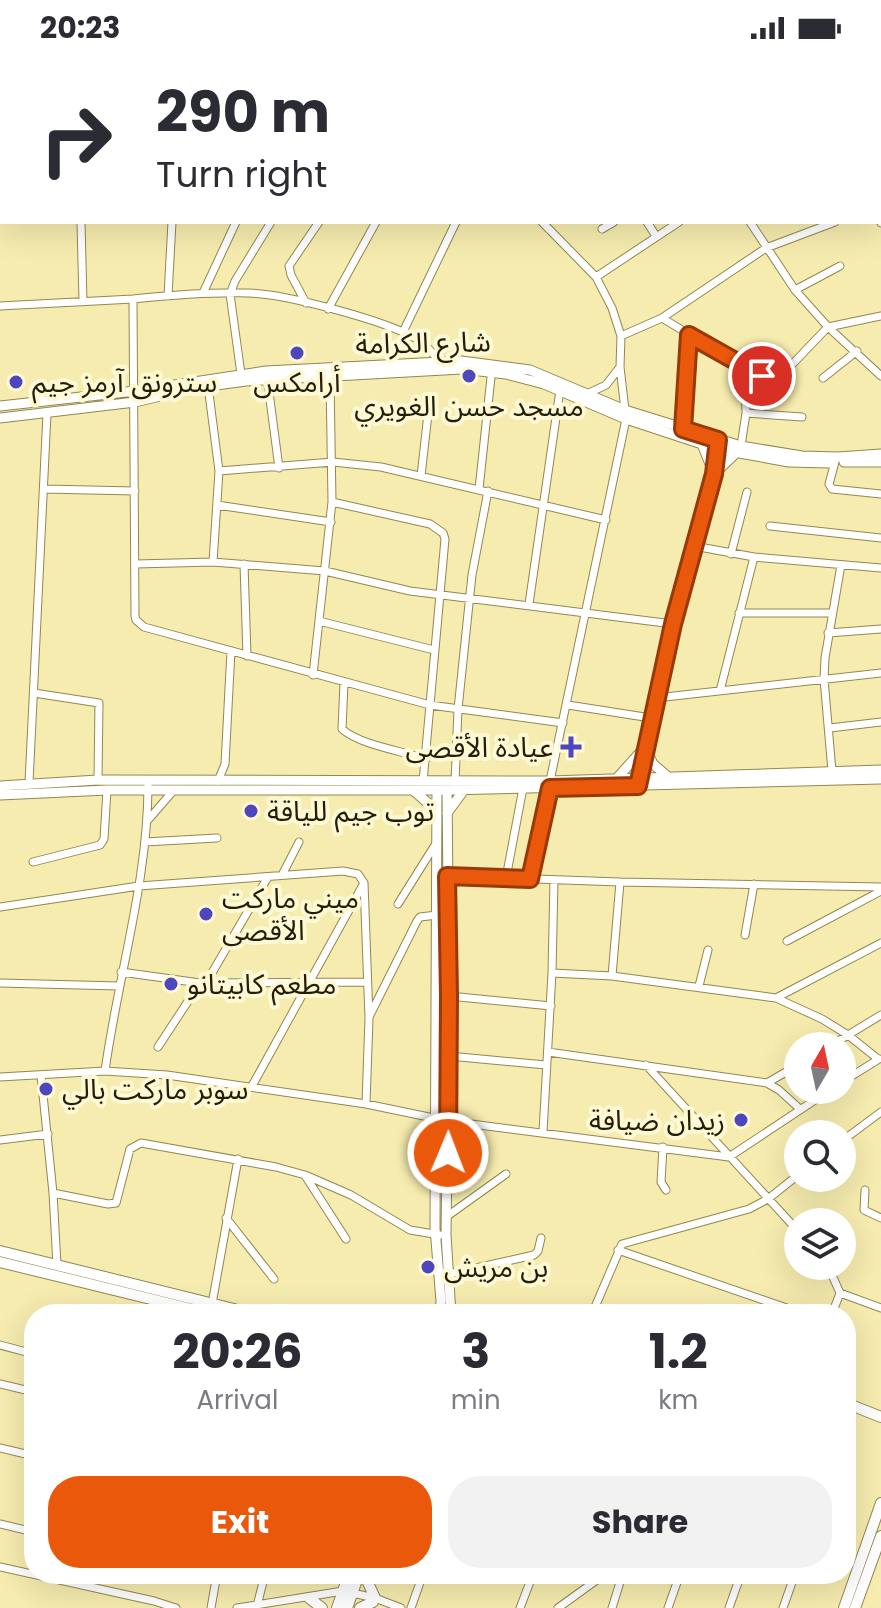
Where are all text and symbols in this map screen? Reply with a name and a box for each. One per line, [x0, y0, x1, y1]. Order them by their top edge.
text: 20:23 [40, 6, 121, 49]
text: 290 m [156, 73, 330, 152]
icon: right [24, 88, 128, 192]
text: Turn right [156, 149, 327, 200]
street label: شارع الكرامة [355, 322, 491, 365]
pin [728, 342, 796, 410]
marker: أرامكس [288, 344, 306, 362]
icon: arrive [740, 354, 784, 398]
place label: سترونق آرمز جيم [32, 363, 217, 404]
place label: أرامكس [253, 363, 341, 402]
marker: مسجد حسن الغويري [460, 367, 478, 385]
marker: سترونق آرمز جيم [7, 373, 25, 391]
place label: مسجد حسن الغويري [354, 387, 584, 427]
place label: عيادة الأقصى [405, 728, 553, 767]
marker: عيادة الأقصى [560, 736, 582, 758]
place label: توب جيم للياقة [267, 792, 434, 833]
marker: توب جيم للياقة [242, 802, 260, 820]
place label: ميني ماركت الأقصى [222, 879, 359, 950]
marker: ميني ماركت الأقصى [197, 905, 215, 923]
place label: مطعم كابيتانو [187, 965, 336, 1006]
marker: مطعم كابيتانو [162, 975, 180, 993]
north arrow [784, 1032, 856, 1104]
map controls [784, 1032, 856, 1280]
place label: سوبر ماركت بالي [62, 1070, 248, 1110]
marker: سوبر ماركت بالي [37, 1080, 55, 1098]
place label: زيدان ضيافة [589, 1101, 725, 1140]
position arrow [406, 1111, 490, 1195]
marker: زيدان ضيافة [732, 1111, 750, 1129]
button: search [784, 1120, 856, 1192]
button: layers [784, 1208, 856, 1280]
place label: بن مريش [444, 1248, 548, 1287]
marker: بن مريش [419, 1258, 437, 1276]
text: 20:26 [172, 1318, 303, 1385]
text: 3 [461, 1318, 490, 1385]
text: 1.2 [649, 1318, 708, 1385]
text: Arrival [196, 1382, 278, 1418]
text: min [451, 1382, 501, 1418]
text: km [658, 1382, 698, 1418]
button: Exit [48, 1476, 432, 1568]
button: Share [448, 1476, 832, 1568]

